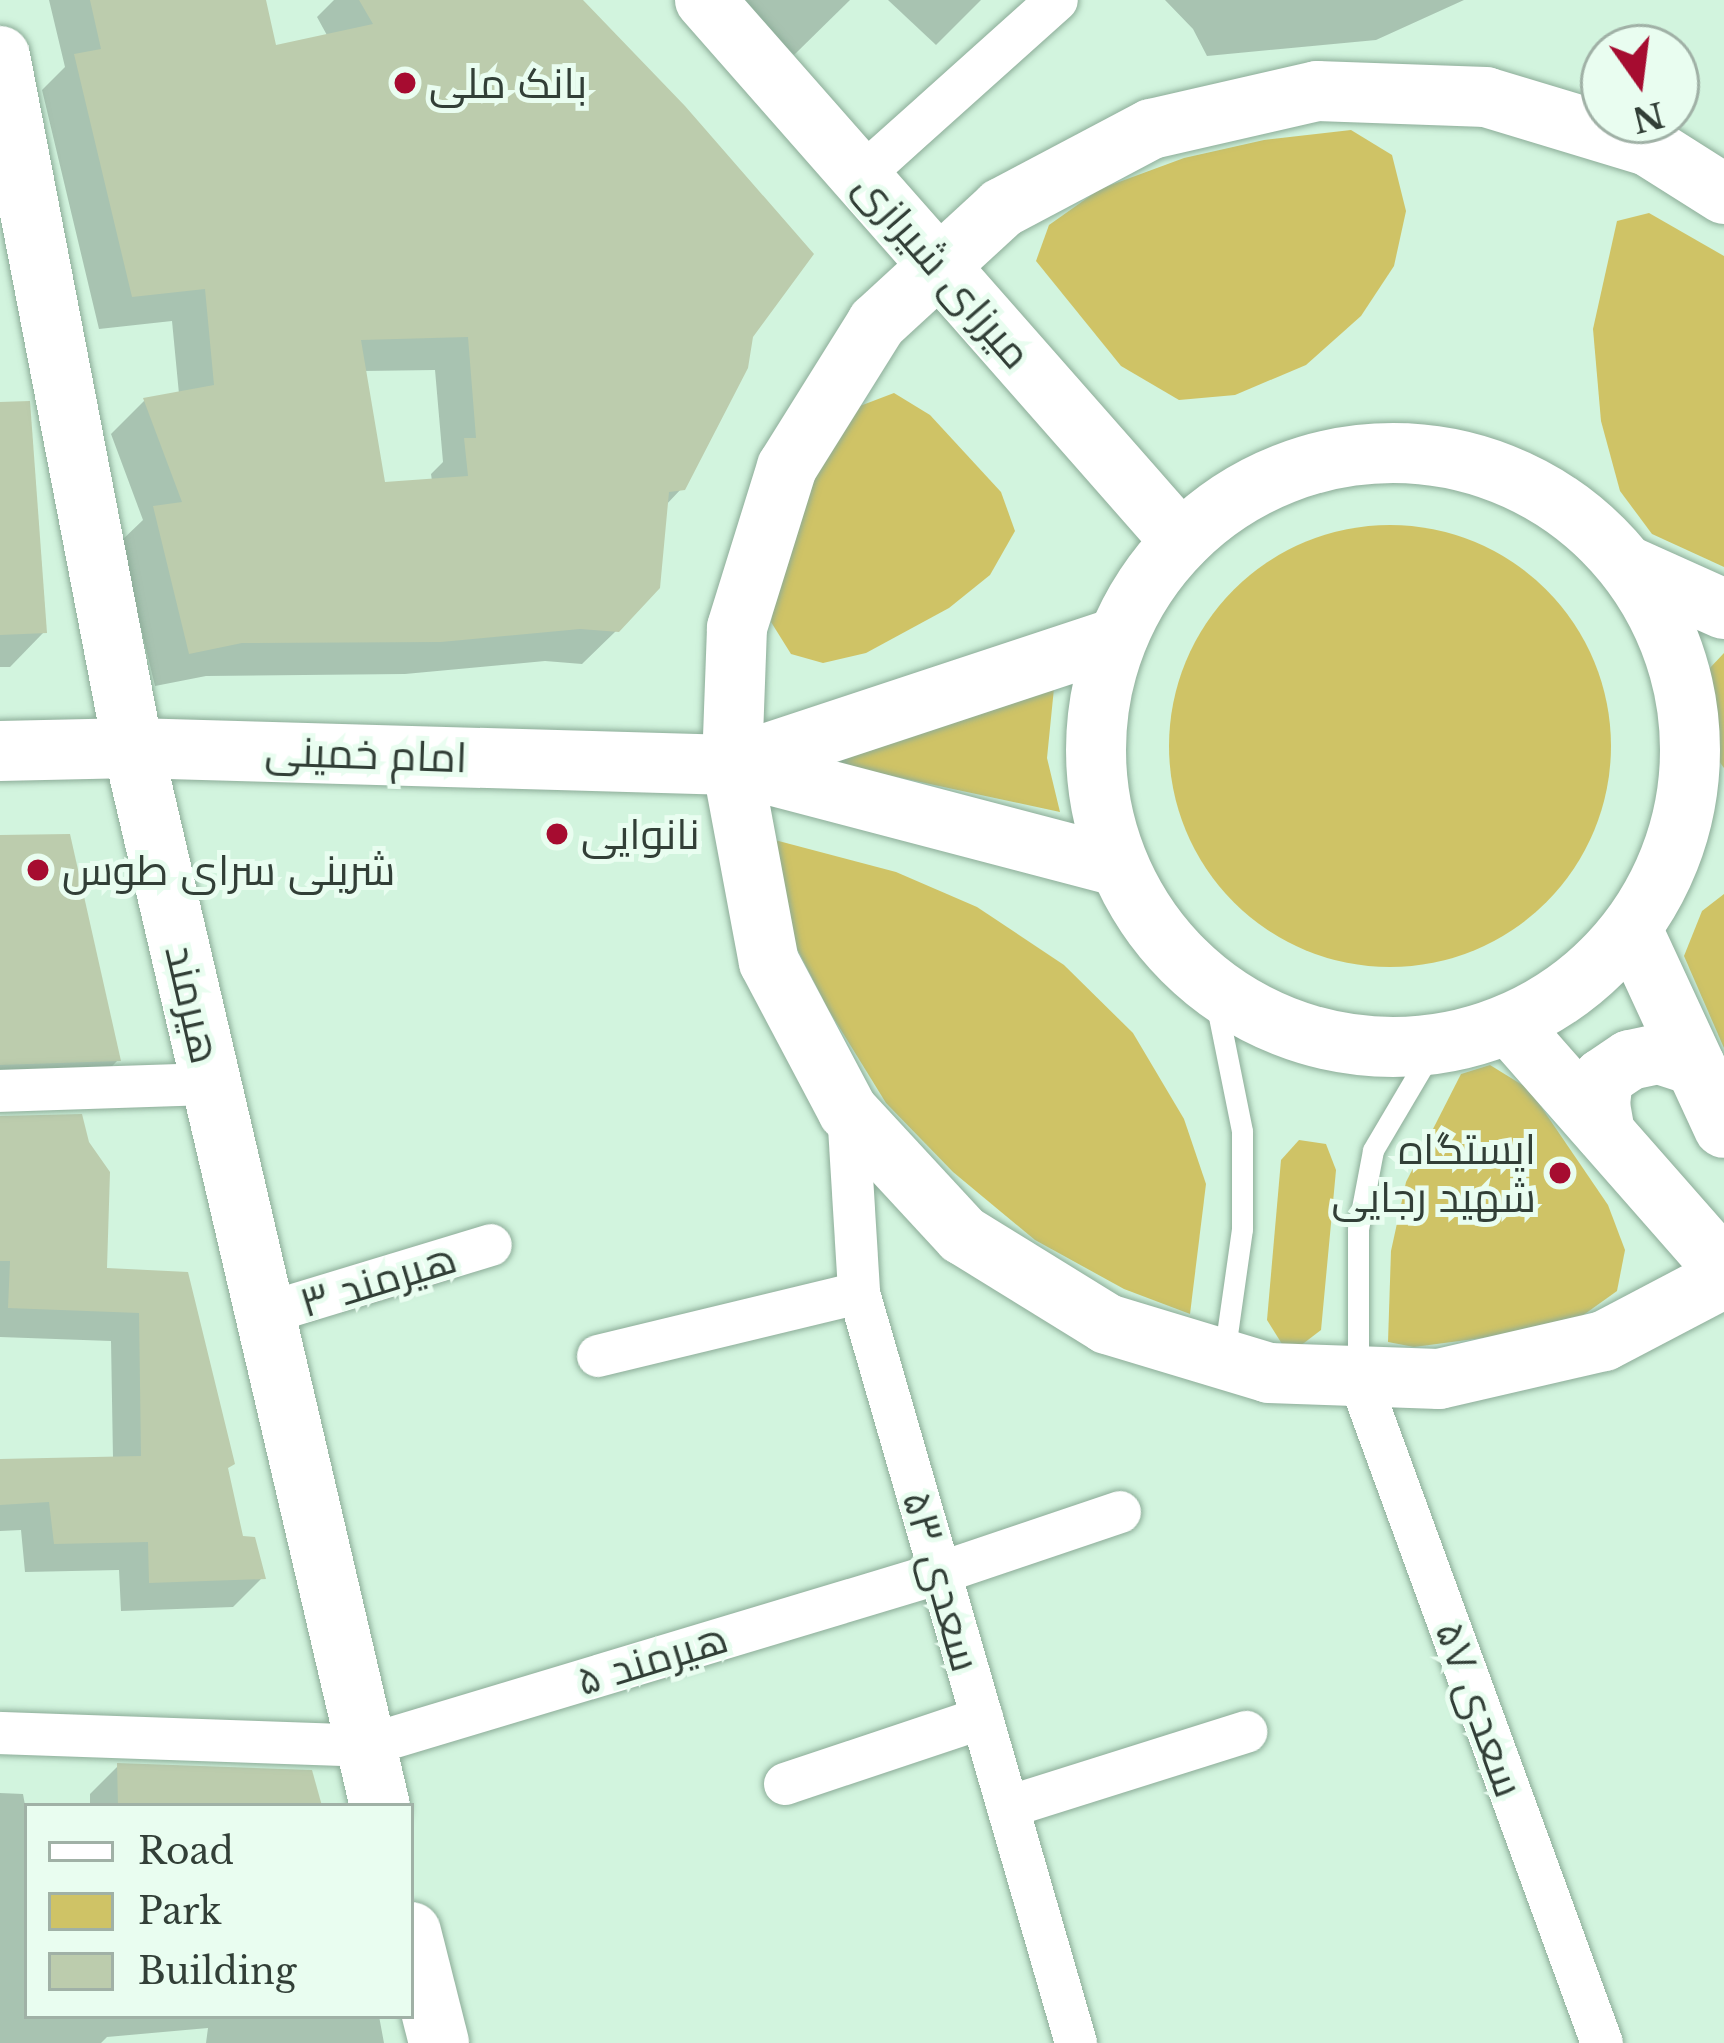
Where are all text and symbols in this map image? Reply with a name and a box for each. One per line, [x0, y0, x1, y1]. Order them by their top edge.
north arrow [1580, 24, 1700, 144]
place label: بانک ملی [429, 58, 587, 108]
marker: بانک ملی [392, 70, 418, 96]
text: N [1628, 93, 1668, 140]
street label: میرزای شیرازی [844, 162, 1042, 378]
street label: امام خمینی [264, 725, 468, 783]
place label: نانوایی [581, 809, 700, 859]
marker: نانوایی [544, 821, 570, 847]
place label: شرینی سرای طوس [62, 845, 395, 895]
marker: شرینی سرای طوس [25, 857, 51, 883]
street label: هیرمند [155, 940, 231, 1068]
place label: ایستگاه شهید رجایی [1332, 1124, 1536, 1222]
marker: ایستگاه شهید رجایی [1547, 1160, 1573, 1186]
street label: هیرمند ۳ [294, 1232, 462, 1328]
street label: سعدی ۵۳ [892, 1485, 992, 1677]
street label: هیرمند ۵ [570, 1612, 734, 1706]
street label: سعدی ۵۷ [1425, 1615, 1535, 1803]
legend [24, 1803, 414, 2019]
text: Road [138, 1829, 234, 1874]
text: Park [138, 1889, 222, 1934]
text: Building [138, 1949, 296, 1994]

